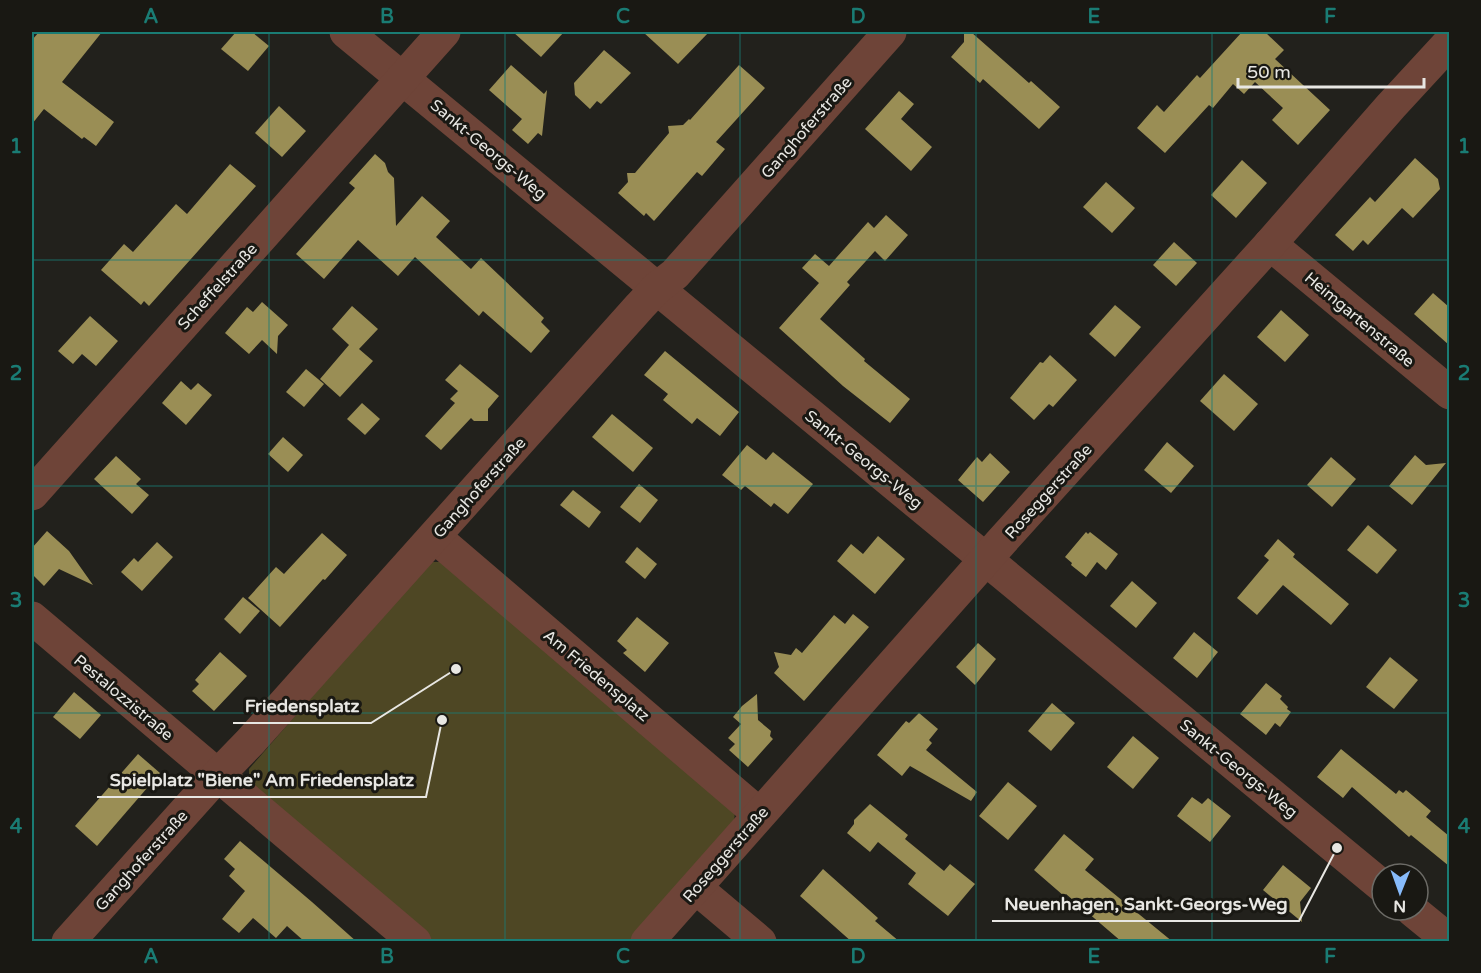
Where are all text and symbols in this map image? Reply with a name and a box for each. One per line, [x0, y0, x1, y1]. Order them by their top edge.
text: A [144, 5, 159, 29]
text: B [380, 5, 394, 29]
text: C [616, 5, 630, 29]
text: D [850, 5, 866, 29]
text: E [1088, 5, 1101, 29]
text: F [1324, 5, 1336, 29]
scale bar [1238, 51, 1424, 89]
text: 50 m [1247, 61, 1291, 83]
street label: Ganghoferstraße [757, 72, 857, 183]
street label: Sankt-Georgs-Weg [426, 95, 551, 204]
text: 1 [10, 135, 22, 159]
text: 1 [1458, 135, 1470, 159]
street label: Scheffelstraße [174, 239, 262, 334]
street label: Heimgartenstraße [1300, 268, 1418, 372]
text: 2 [10, 362, 22, 386]
text: 2 [1458, 362, 1470, 386]
street label: Sankt-Georgs-Weg [800, 406, 926, 513]
street label: Ganghoferstraße [429, 433, 530, 542]
street label: Roseggerstraße [1001, 440, 1097, 543]
text: 3 [10, 589, 22, 613]
text: 3 [1458, 589, 1470, 613]
street label: Am Friedensplatz [539, 625, 654, 726]
street label: Pestalozzistraße [70, 650, 177, 745]
callout: Friedensplatz [233, 687, 371, 723]
text: Friedensplatz [245, 695, 359, 717]
street label: Sankt-Georgs-Weg [1175, 715, 1301, 822]
callout: Spielplatz "Biene" Am Friedensplatz [97, 761, 426, 797]
text: Spielplatz "Biene" Am Friedensplatz [110, 769, 414, 791]
street label: Roseggerstraße [679, 802, 773, 907]
street label: Ganghoferstraße [91, 806, 192, 915]
text: 4 [10, 815, 23, 839]
text: 4 [1458, 815, 1471, 839]
north arrow [1370, 862, 1430, 922]
callout: Neuenhagen, Sankt-Georgs-Weg [992, 885, 1299, 921]
text: Neuenhagen, Sankt-Georgs-Weg [1004, 893, 1288, 915]
text: N [1393, 896, 1406, 916]
text: A [144, 945, 159, 969]
text: B [380, 945, 394, 969]
text: C [616, 945, 630, 969]
text: D [850, 945, 866, 969]
text: E [1088, 945, 1101, 969]
text: F [1324, 945, 1336, 969]

